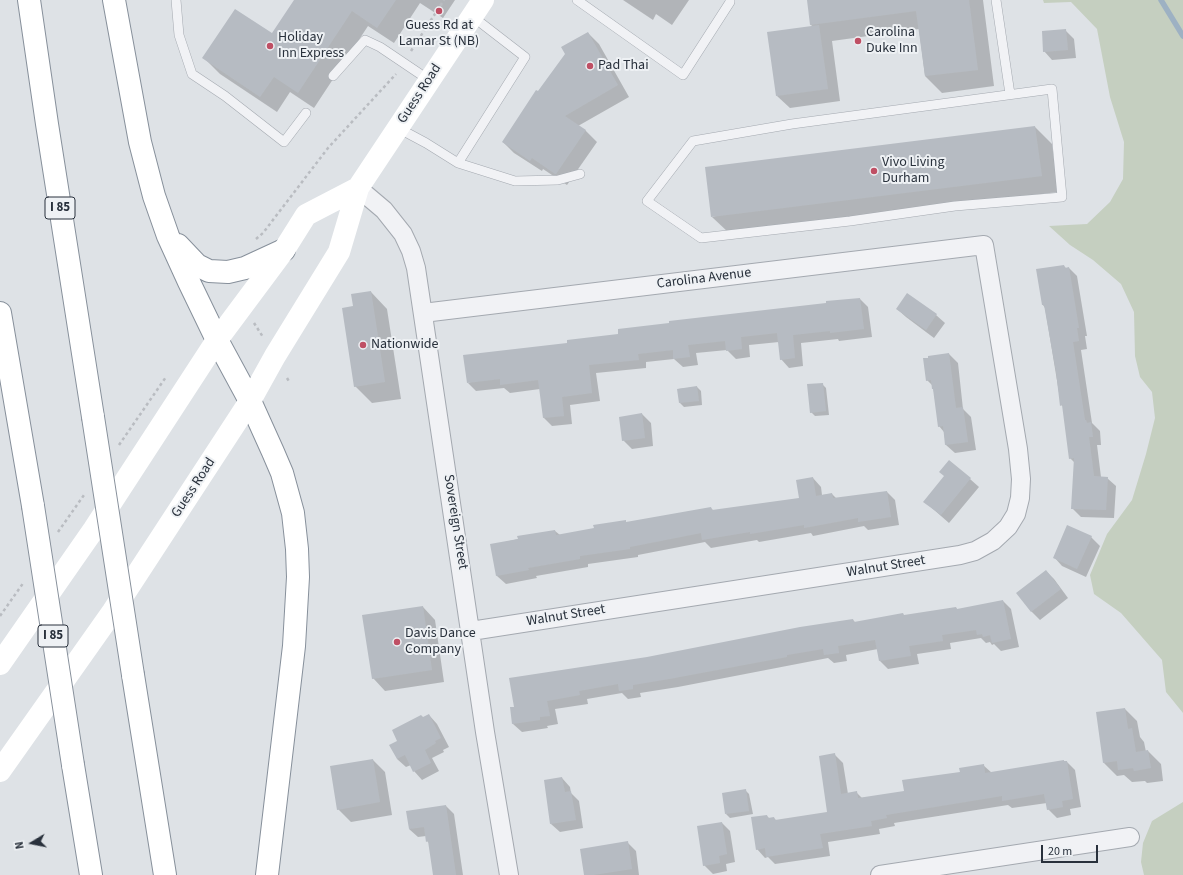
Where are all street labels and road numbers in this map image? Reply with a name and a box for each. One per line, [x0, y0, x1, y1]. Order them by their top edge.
street label: Guess Road [394, 61, 446, 127]
road number: I 85 [45, 197, 75, 219]
street label: Carolina Avenue [656, 265, 752, 293]
street label: Guess Road [168, 455, 220, 521]
street label: Sovereign Street [439, 473, 471, 571]
street label: Walnut Street [846, 553, 926, 581]
street label: Walnut Street [526, 602, 606, 630]
road number: I 85 [38, 625, 68, 647]

